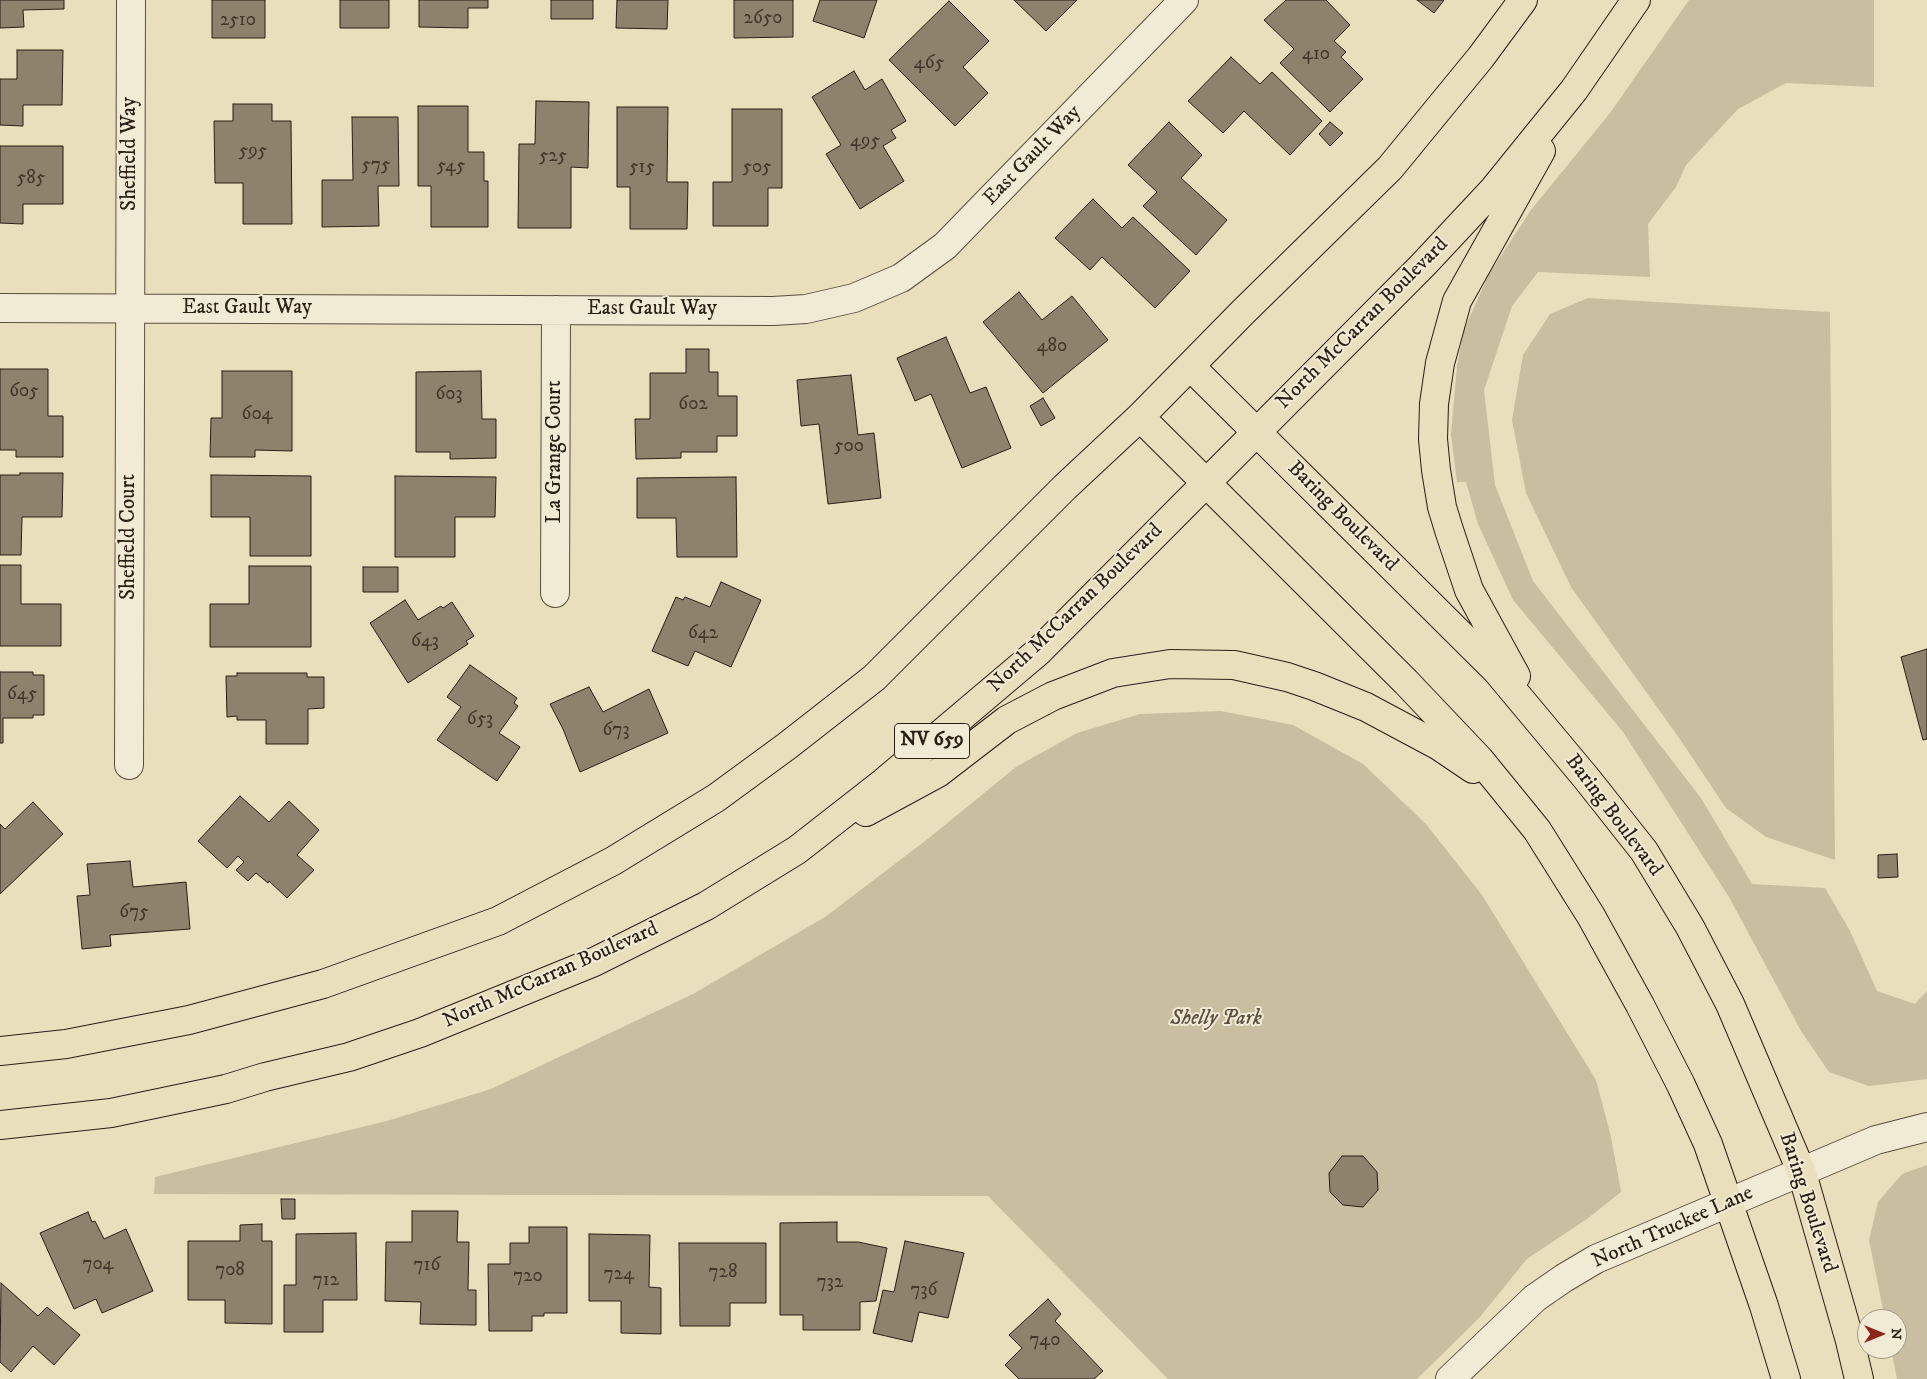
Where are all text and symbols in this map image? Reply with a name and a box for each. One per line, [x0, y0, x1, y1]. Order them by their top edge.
house number: 2650 [744, 8, 782, 30]
house number: 2510 [220, 10, 256, 32]
house number: 410 [1302, 44, 1330, 66]
house number: 465 [914, 53, 944, 75]
street label: Sheffield Way [118, 97, 144, 211]
street label: East Gault Way [979, 100, 1087, 212]
house number: 495 [850, 131, 880, 153]
house number: 595 [239, 141, 267, 163]
house number: 525 [539, 146, 567, 168]
house number: 575 [362, 155, 390, 177]
house number: 545 [437, 156, 465, 178]
house number: 515 [629, 157, 655, 179]
house number: 505 [742, 157, 772, 179]
house number: 585 [17, 168, 45, 190]
street label: North McCarran Boulevard [1272, 233, 1454, 415]
street label: East Gault Way [182, 296, 312, 322]
street label: East Gault Way [587, 297, 717, 323]
house number: 480 [1037, 336, 1067, 358]
street label: La Grange Court [543, 380, 569, 524]
house number: 605 [9, 381, 39, 403]
house number: 603 [435, 384, 463, 406]
house number: 602 [678, 394, 708, 416]
house number: 604 [242, 404, 272, 426]
house number: 500 [834, 436, 864, 458]
street label: Baring Boulevard [1281, 456, 1403, 578]
street label: Sheffield Court [117, 474, 143, 600]
street label: North McCarran Boulevard [984, 519, 1168, 699]
house number: 642 [688, 623, 718, 645]
house number: 643 [411, 631, 439, 653]
house number: 645 [7, 684, 37, 706]
house number: 653 [467, 709, 493, 731]
house number: 673 [603, 720, 629, 742]
road number: NV 659 [894, 724, 970, 758]
street label: Baring Boulevard [1559, 750, 1667, 882]
house number: 675 [119, 902, 149, 924]
street label: North McCarran Boulevard [440, 917, 662, 1035]
park label: Shelly Park [1170, 1007, 1262, 1033]
street label: Baring Boulevard [1772, 1130, 1842, 1276]
street label: North Truckee Lane [1589, 1181, 1757, 1275]
house number: 704 [82, 1254, 114, 1276]
house number: 716 [414, 1255, 440, 1277]
house number: 708 [215, 1260, 245, 1282]
house number: 728 [709, 1262, 737, 1284]
house number: 724 [604, 1264, 634, 1286]
house number: 720 [513, 1266, 543, 1288]
house number: 712 [313, 1270, 339, 1292]
house number: 732 [817, 1272, 843, 1294]
house number: 736 [911, 1280, 937, 1302]
north arrow [1857, 1309, 1907, 1359]
text: N [1887, 1328, 1905, 1340]
house number: 740 [1030, 1330, 1060, 1352]

